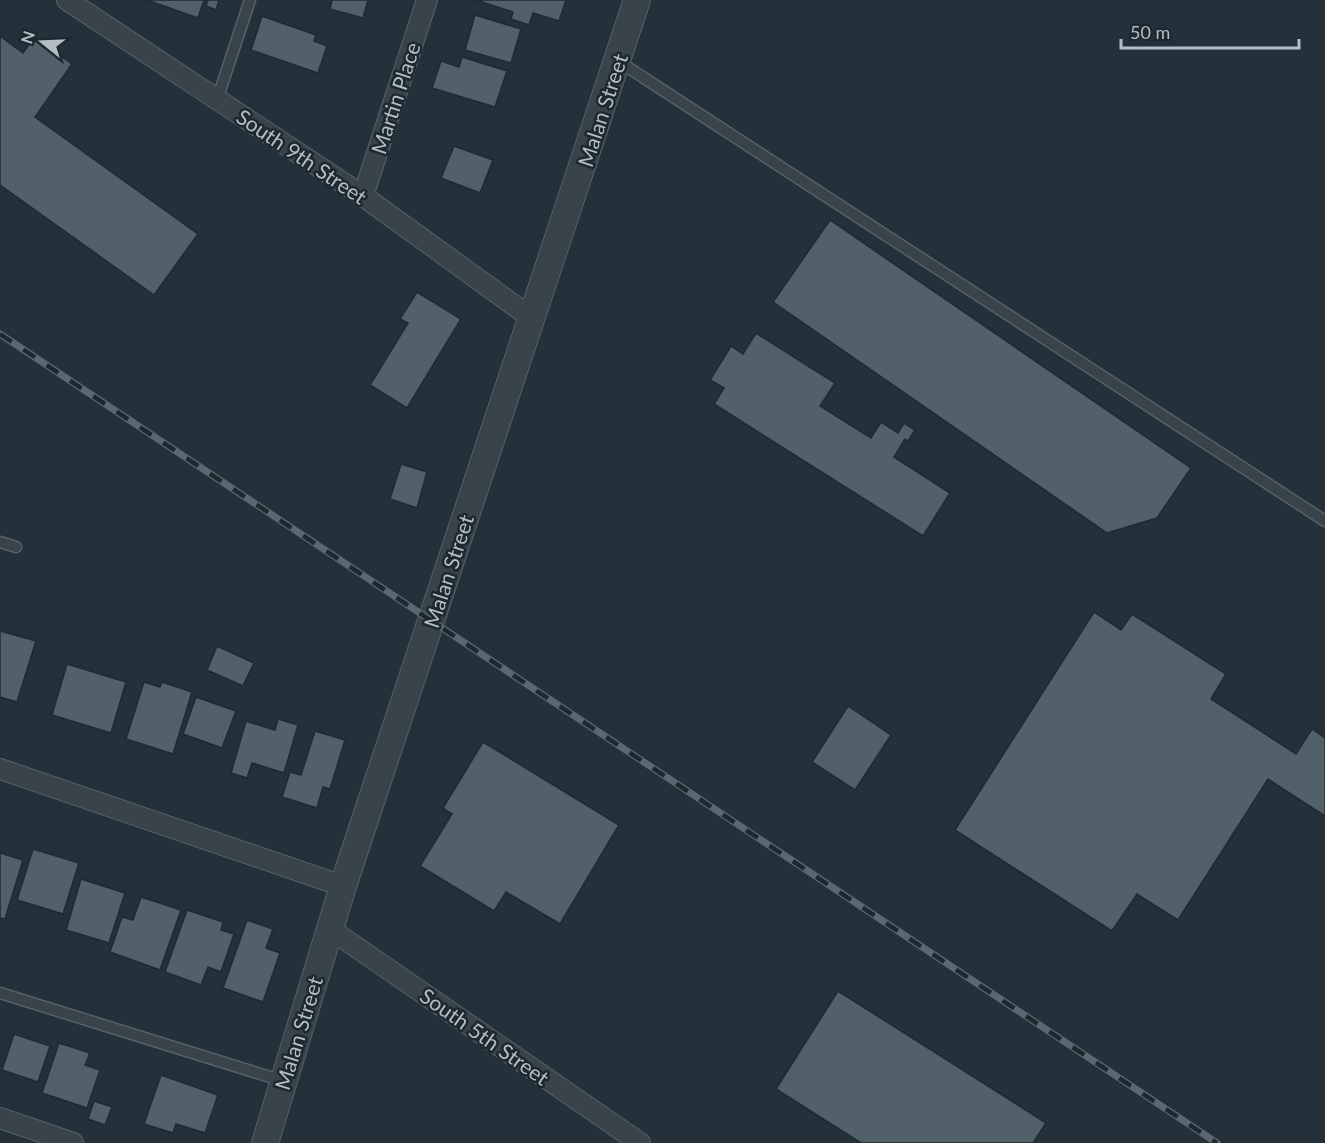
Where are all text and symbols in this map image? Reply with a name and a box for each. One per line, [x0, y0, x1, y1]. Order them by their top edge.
north arrow [12, 12, 72, 72]
scale bar [1121, 12, 1300, 50]
text: 50 m [1130, 21, 1170, 43]
text: N [16, 28, 38, 46]
street label: Martin Place [365, 39, 425, 157]
street label: Malan Street [572, 50, 632, 170]
street label: South 9th Street [232, 103, 372, 209]
street label: Malan Street [418, 511, 478, 631]
street label: Malan Street [269, 973, 327, 1093]
street label: South 5th Street [416, 982, 555, 1090]

